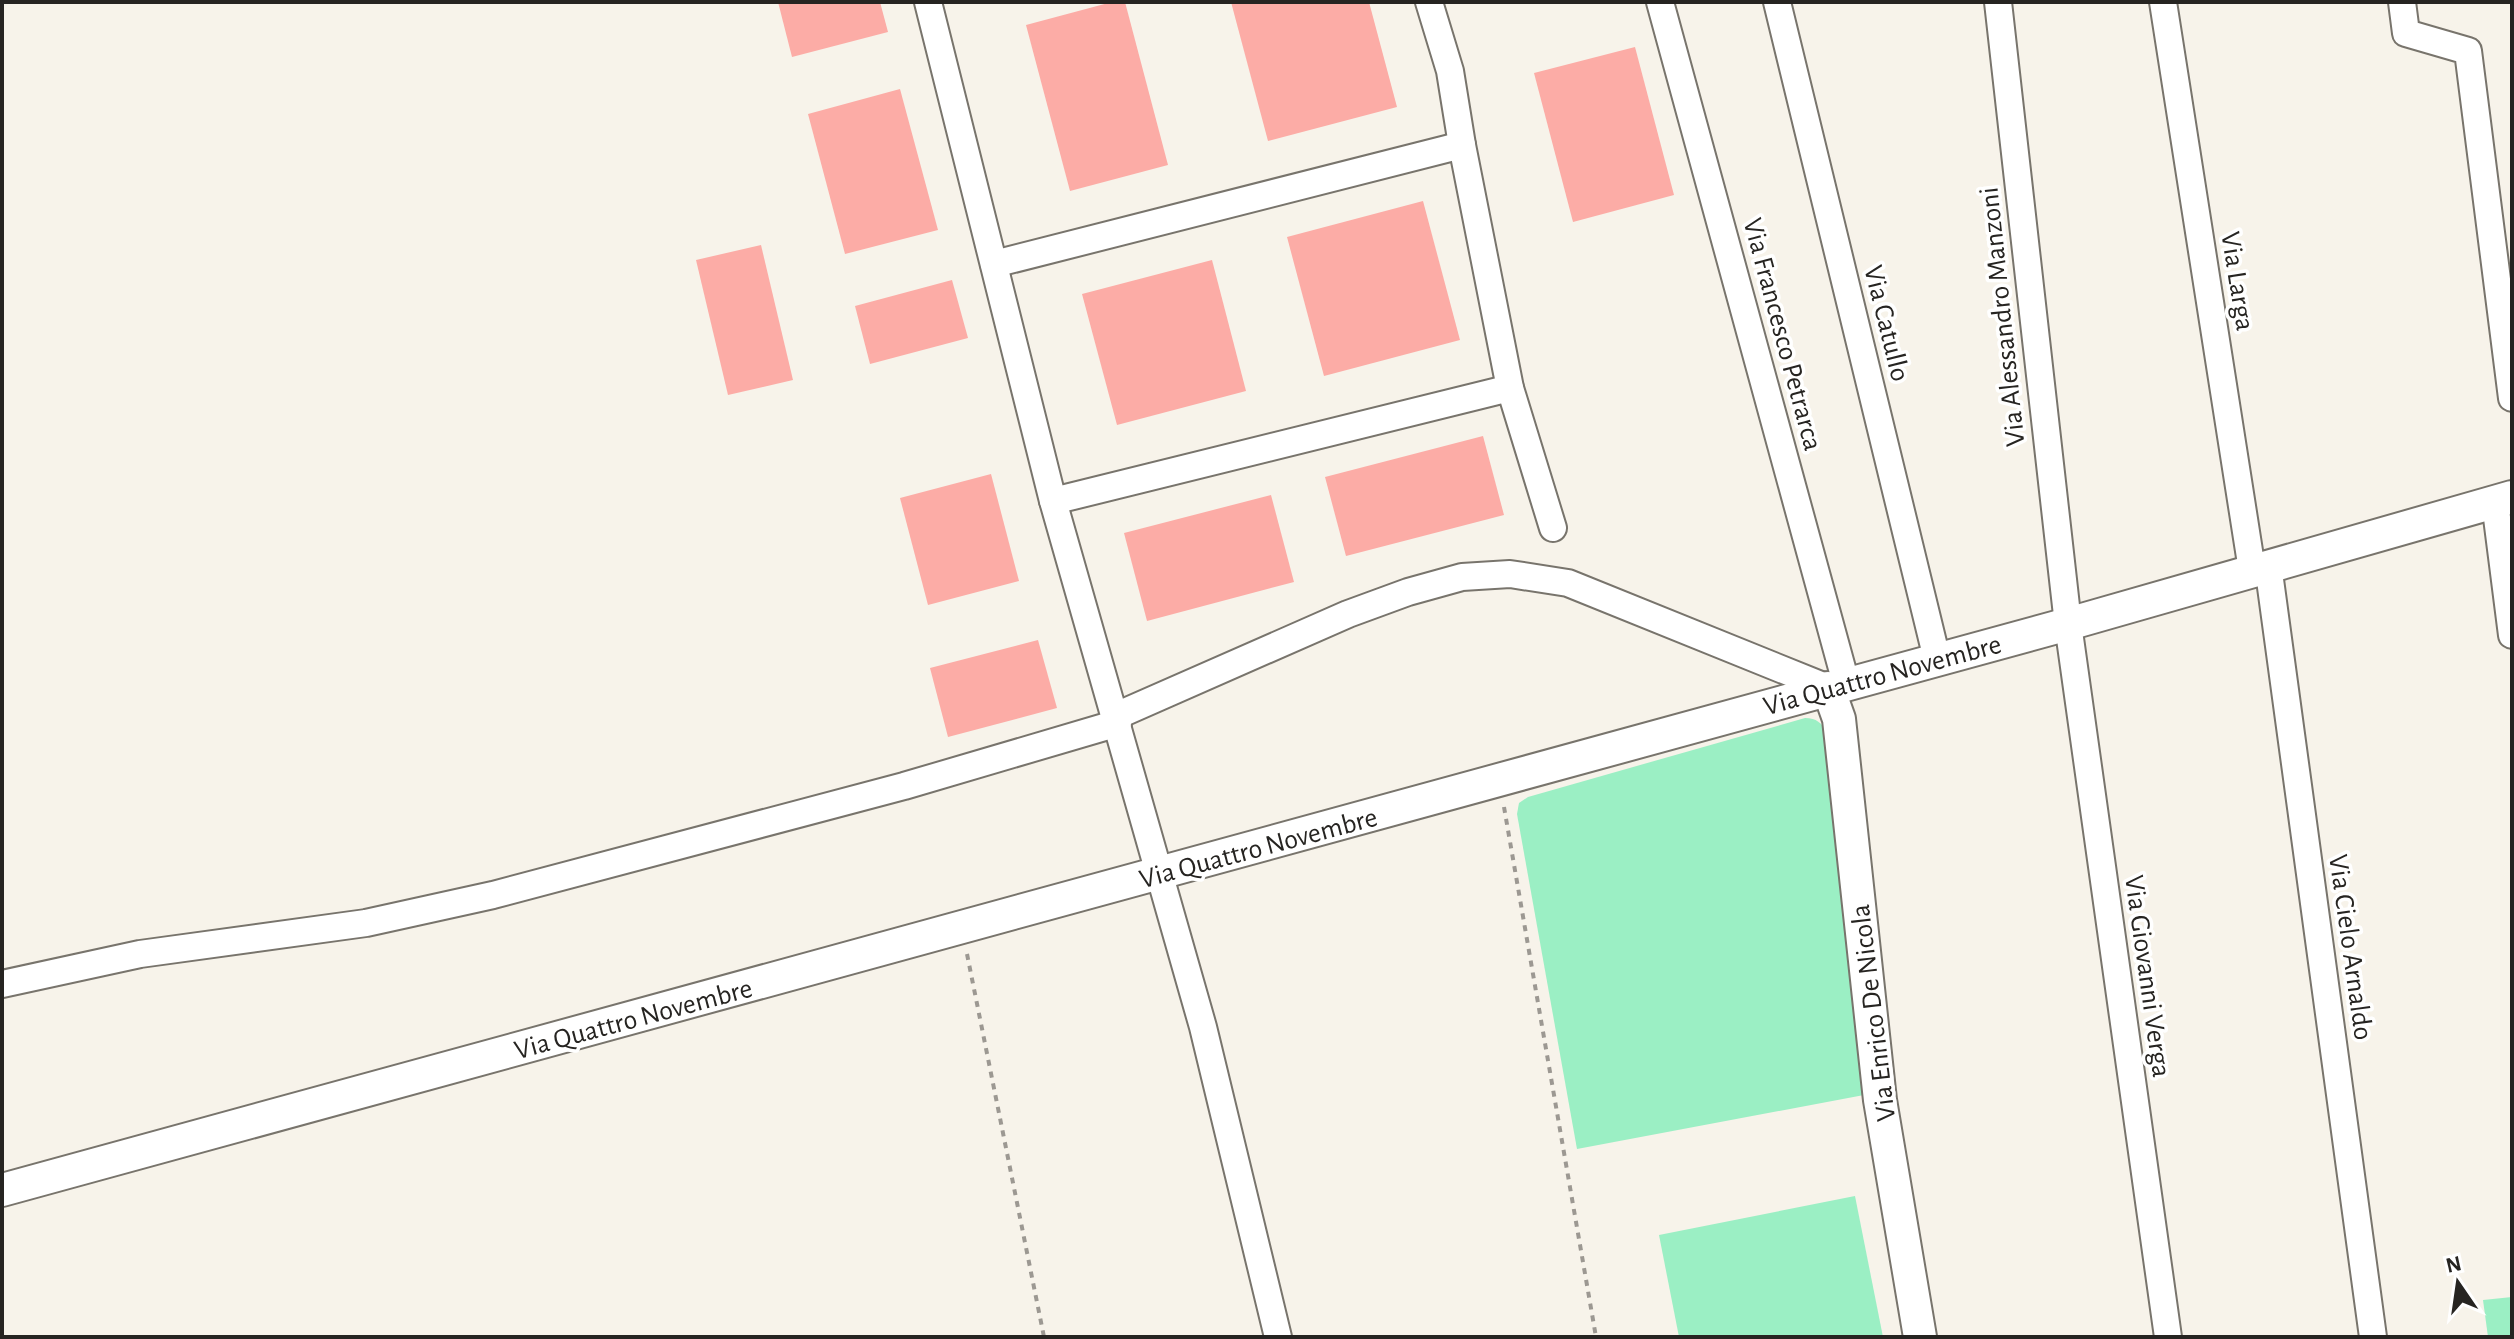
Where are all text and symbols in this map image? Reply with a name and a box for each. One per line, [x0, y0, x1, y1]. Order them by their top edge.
street label: Via Alessandro Manzoni [1975, 186, 2031, 448]
street label: Via Francesco Petrarca [1738, 215, 1827, 454]
street label: Via Larga [2215, 230, 2259, 333]
street label: Via Catullo [1858, 263, 1914, 384]
street label: Via Quattro Novembre [1760, 631, 2005, 721]
street label: Via Quattro Novembre [1136, 804, 1381, 894]
street label: Via Cielo Arnaldo [2323, 853, 2377, 1042]
street label: Via Giovanni Verga [2119, 873, 2175, 1079]
street label: Via Enrico De Nicola [1847, 903, 1901, 1123]
street label: Via Quattro Novembre [511, 975, 756, 1065]
north arrow [2418, 1243, 2498, 1323]
text: N [2444, 1252, 2464, 1277]

